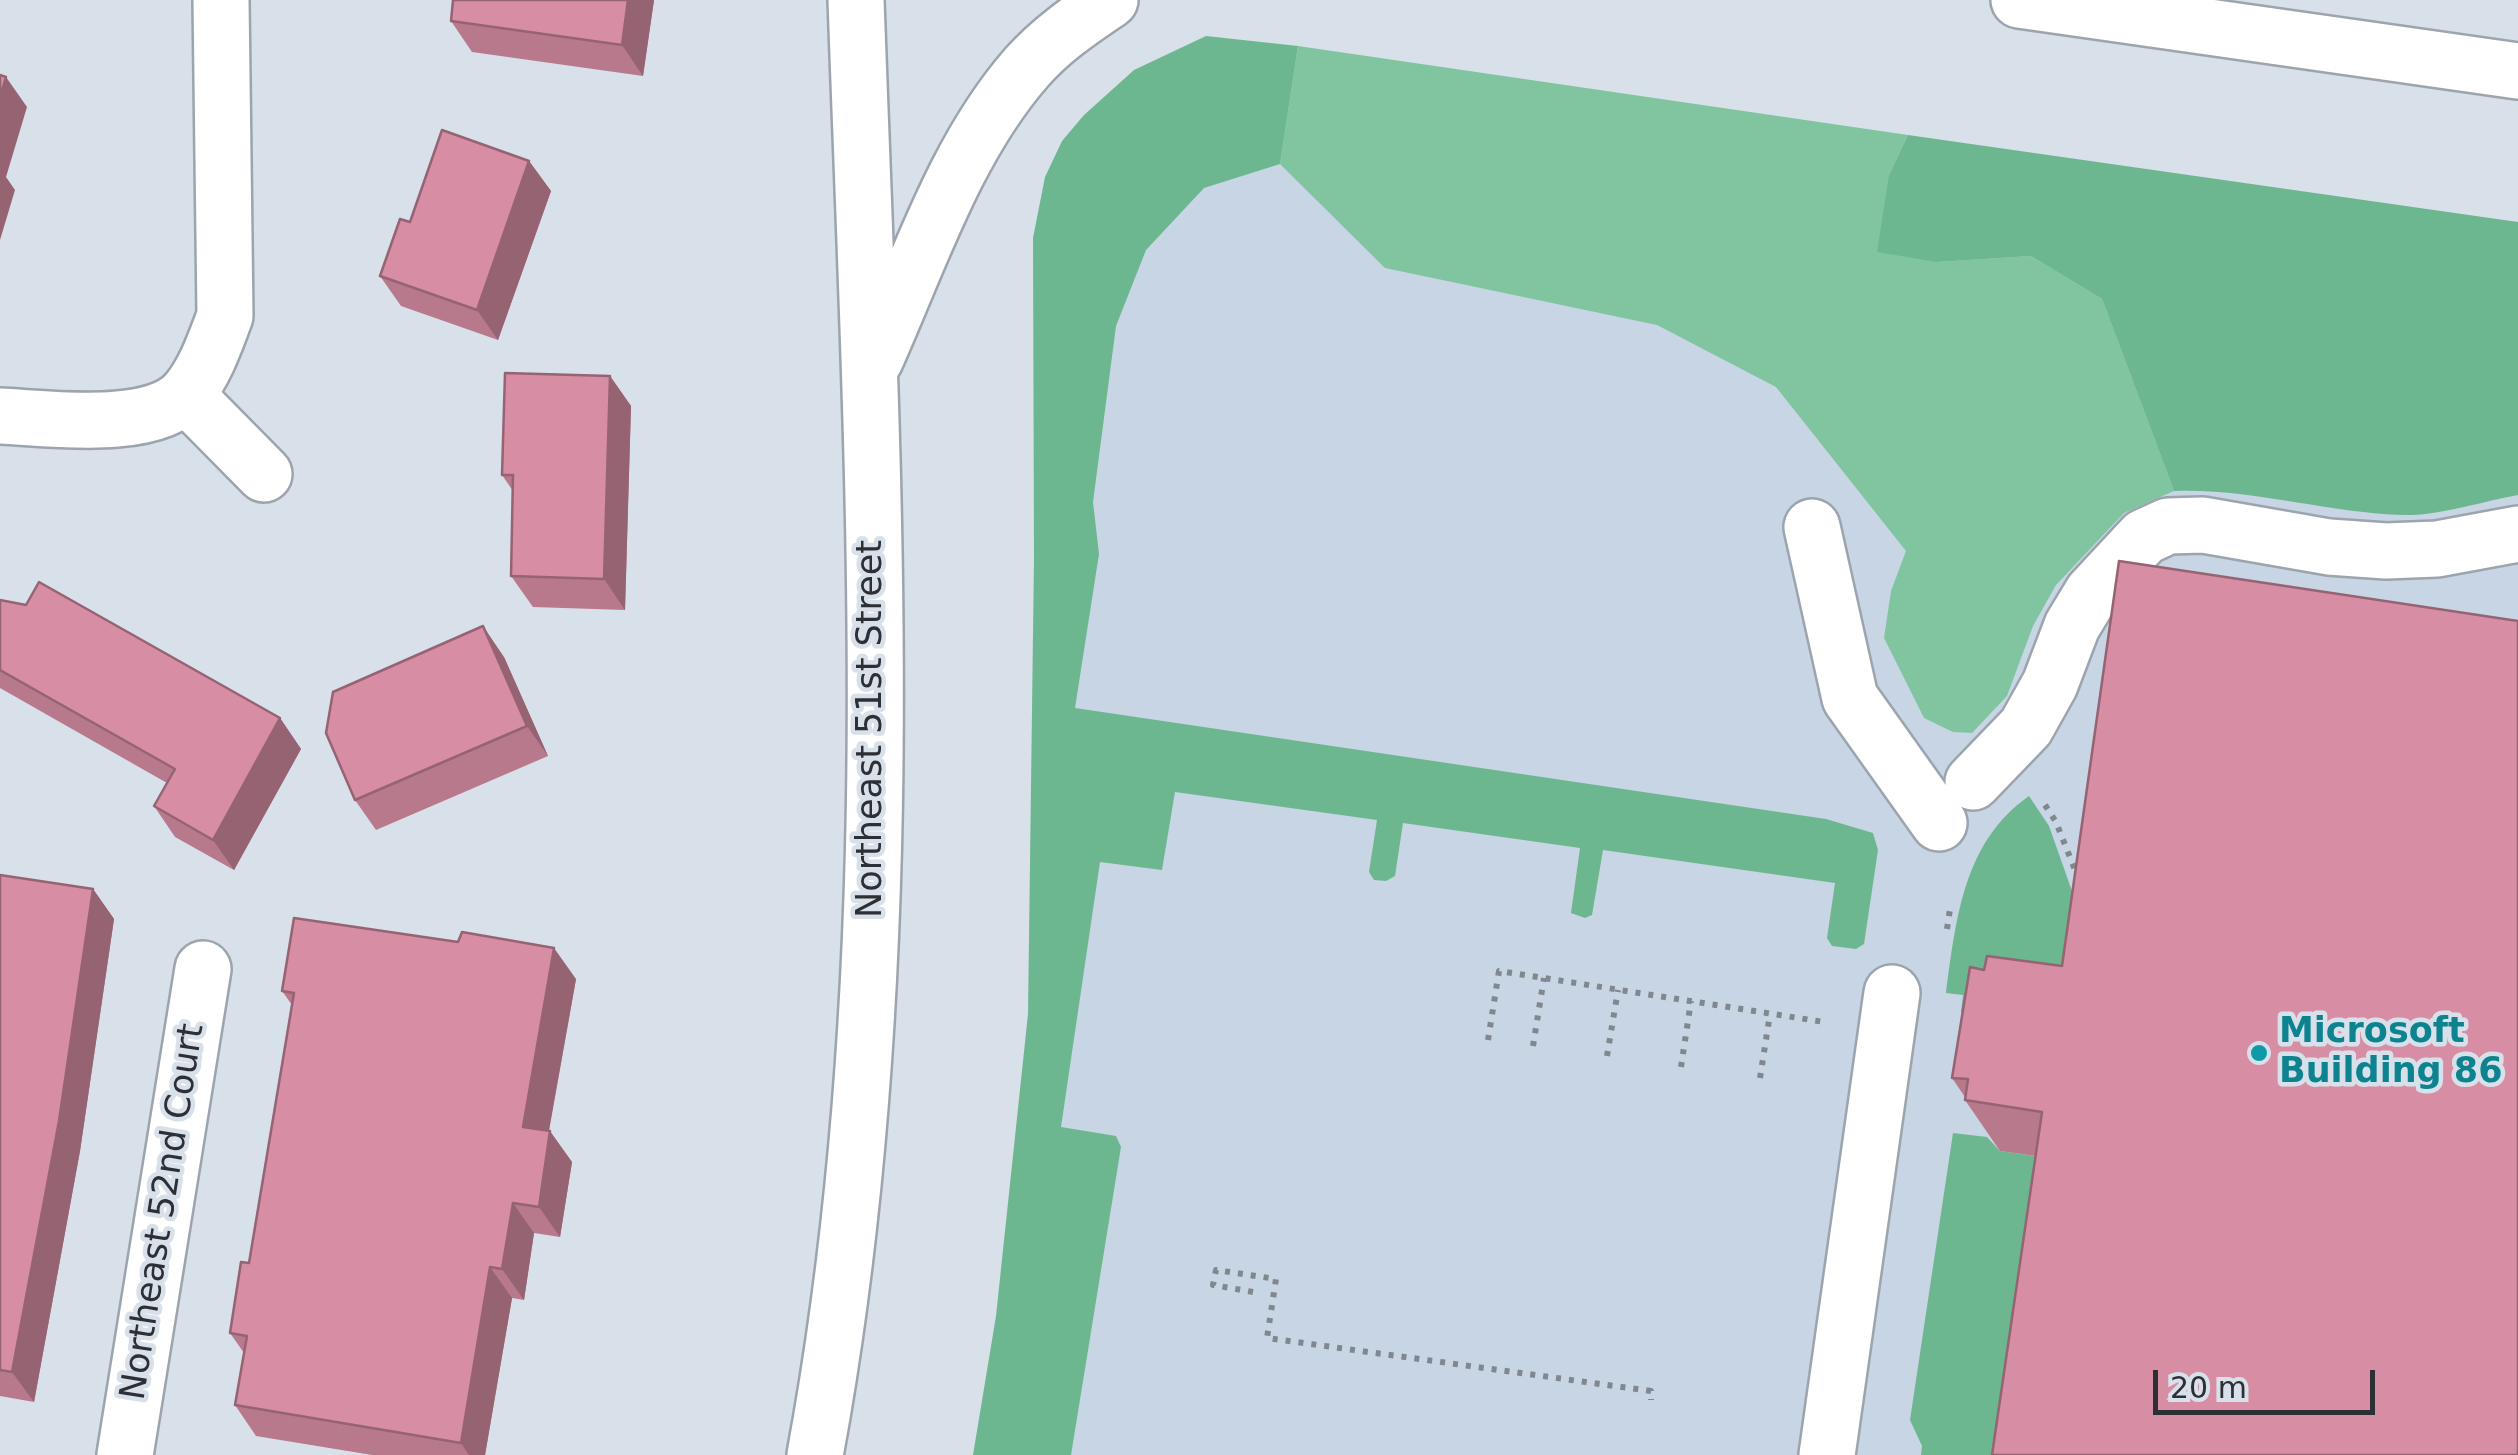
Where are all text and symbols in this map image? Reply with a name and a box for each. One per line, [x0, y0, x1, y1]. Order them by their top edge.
street label: Northeast 51st Street [851, 540, 893, 918]
place label: Microsoft Building 86 [2279, 1012, 2503, 1094]
street label: Northeast 52nd Court [114, 1021, 214, 1403]
marker: Microsoft Building 86 [2248, 1042, 2270, 1064]
scale bar [2158, 1350, 2380, 1412]
text: 20 m [2170, 1370, 2247, 1405]

